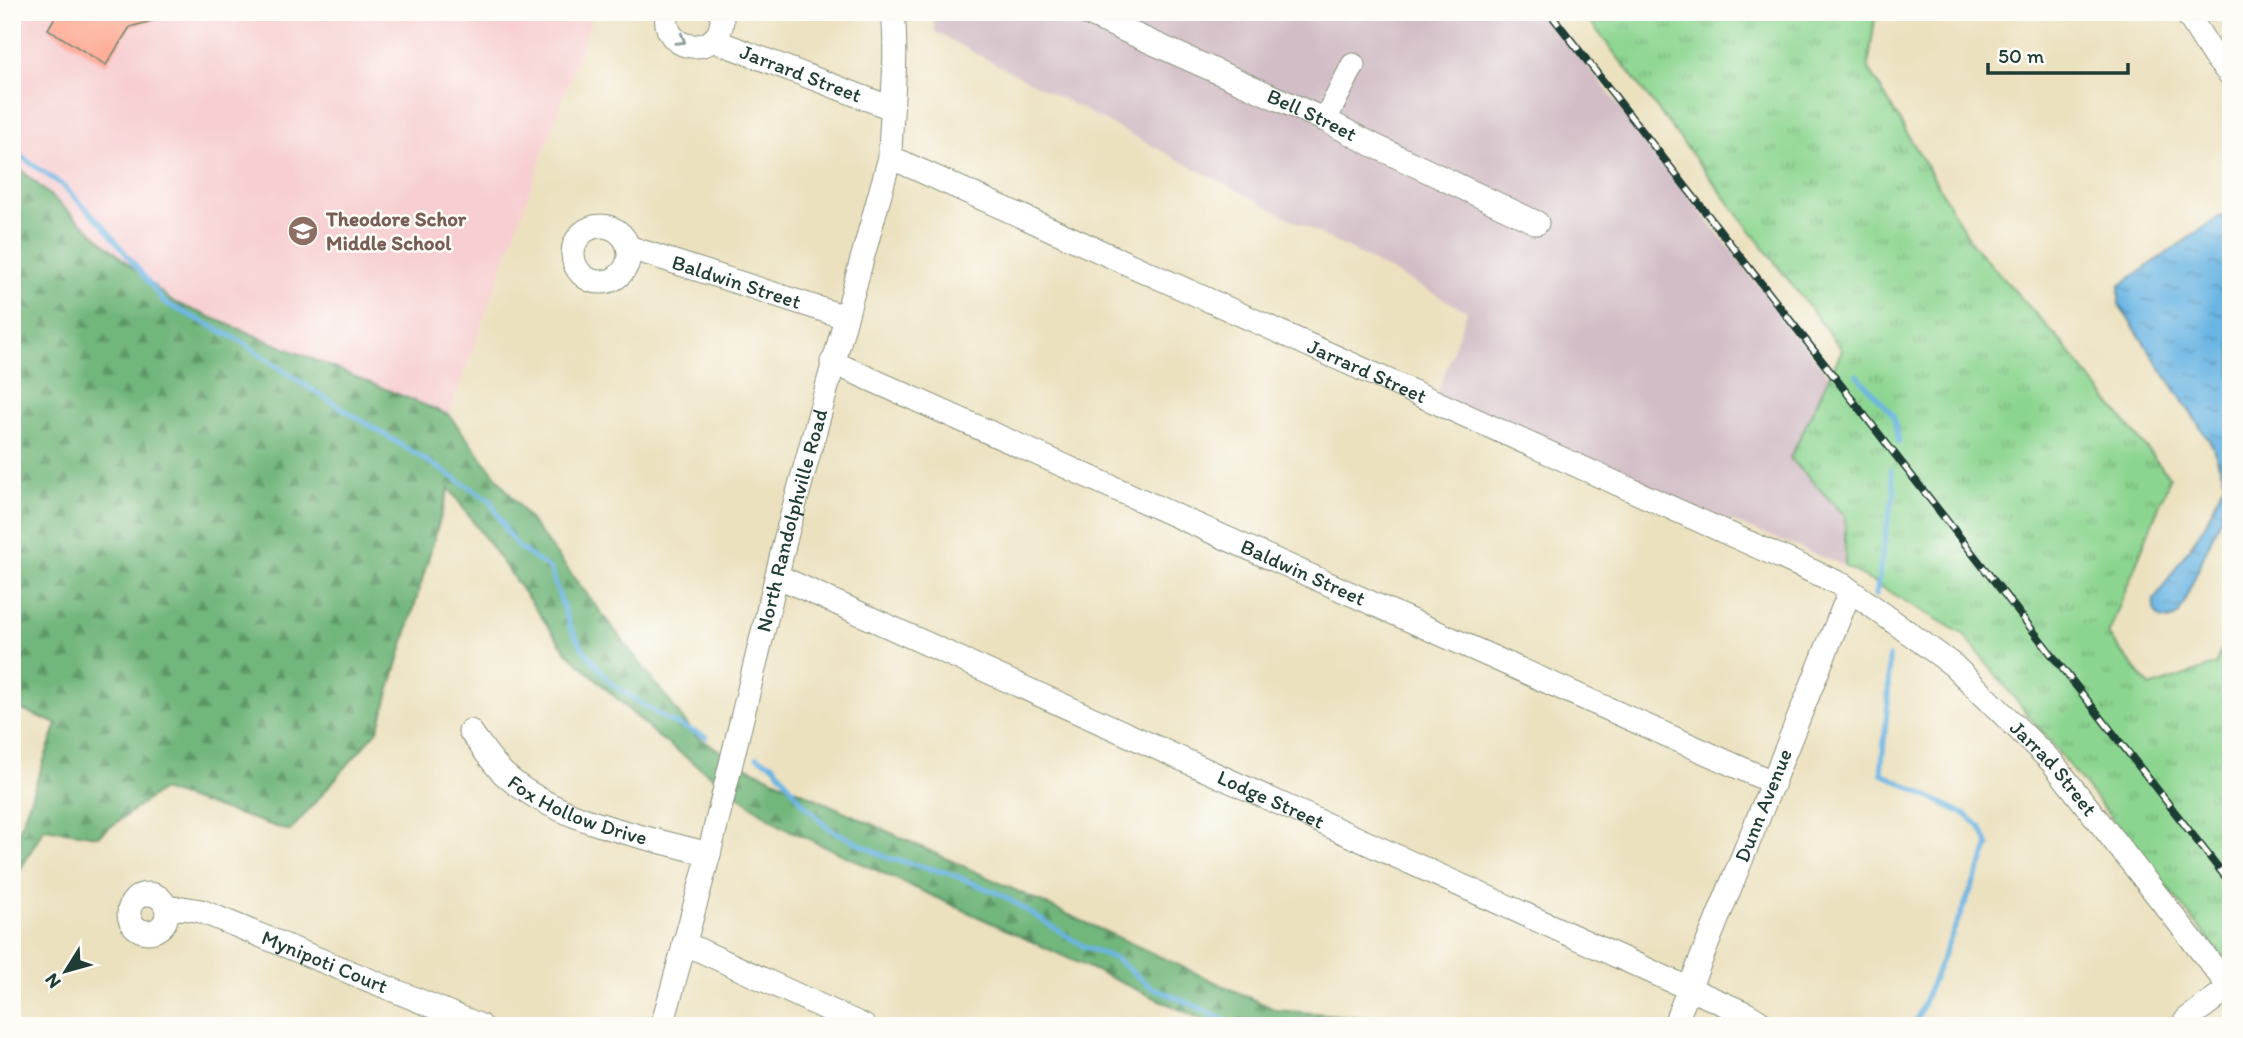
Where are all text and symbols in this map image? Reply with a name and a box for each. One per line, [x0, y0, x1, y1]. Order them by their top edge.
one-way arrow [673, 32, 686, 45]
scale bar [1988, 32, 2128, 76]
street label: Jarrard Street [737, 39, 865, 108]
text: 50 m [1998, 43, 2045, 68]
street label: Bell Street [1263, 83, 1361, 146]
place label: Theodore Schor Middle School [325, 206, 467, 255]
school or university icon: Theodore Schor Middle School [286, 214, 320, 248]
street label: Baldwin Street [669, 249, 804, 314]
street label: Jarrard Street [1304, 333, 1431, 408]
street label: North Randolphville Road [750, 405, 833, 634]
street label: Baldwin Street [1237, 533, 1370, 611]
street label: Jarrad Street [2005, 715, 2103, 821]
street label: Dunn Avenue [1729, 745, 1797, 866]
street label: Lodge Street [1214, 764, 1328, 834]
street label: Fox Hollow Drive [503, 769, 650, 850]
street label: Mynipoti Court [258, 924, 392, 998]
north arrow [32, 936, 102, 1006]
text: N [40, 969, 66, 993]

